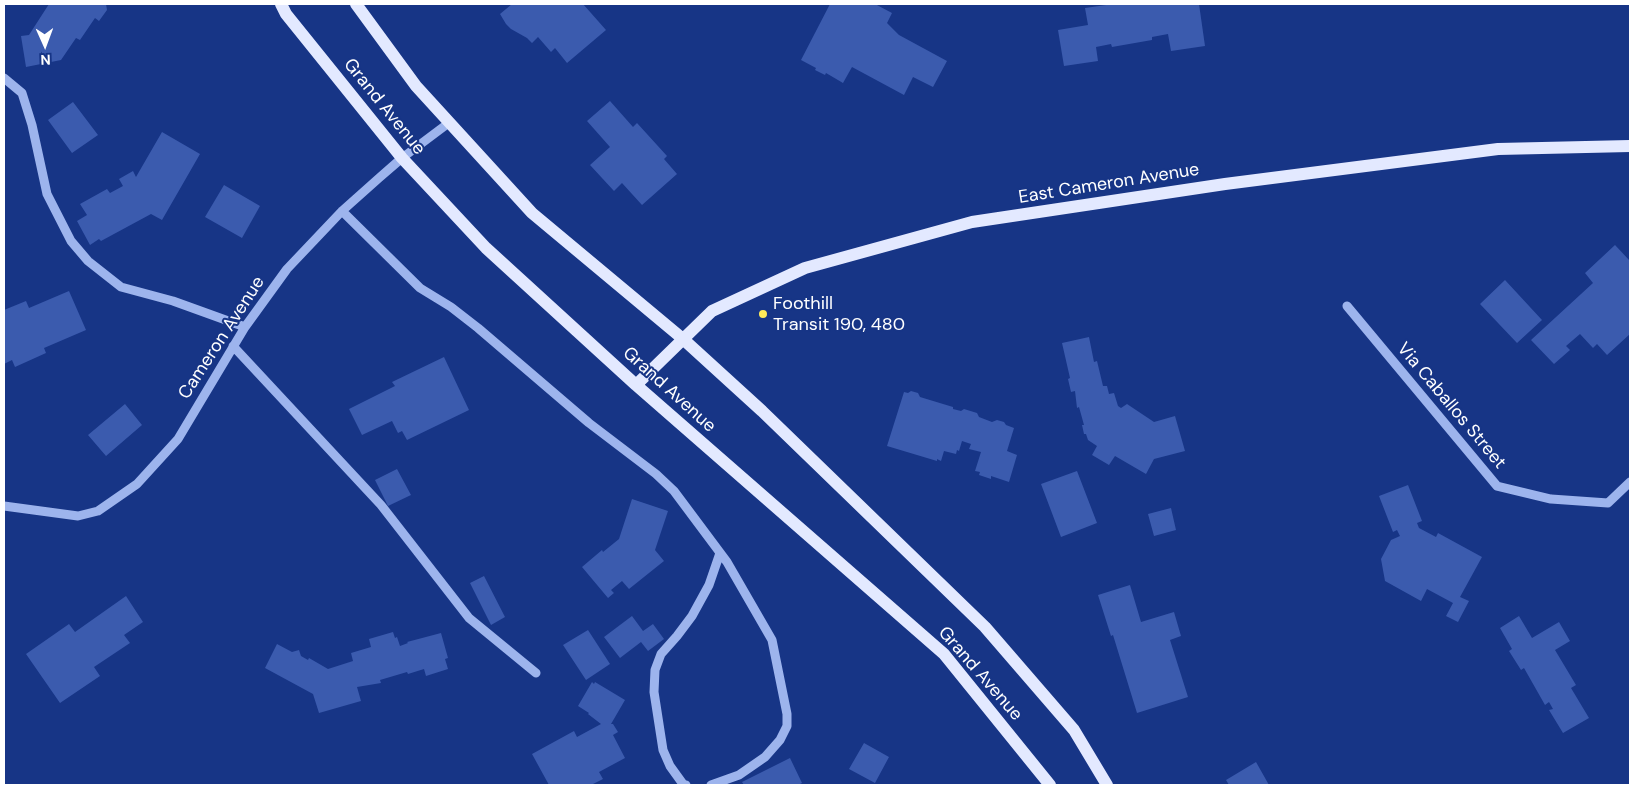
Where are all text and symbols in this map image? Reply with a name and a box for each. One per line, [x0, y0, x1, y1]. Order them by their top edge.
north arrow [20, 20, 70, 70]
text: N [40, 51, 51, 69]
street label: Grand Avenue [339, 54, 429, 160]
street label: East Cameron Avenue [1017, 159, 1201, 209]
street label: Cameron Avenue [174, 272, 270, 404]
place label: Foothill Transit 190, 480 [773, 293, 905, 336]
marker: Foothill Transit 190, 480 [757, 308, 769, 320]
street label: Via Caballos Street [1392, 338, 1510, 474]
street label: Grand Avenue [618, 343, 720, 437]
street label: Grand Avenue [933, 623, 1027, 725]

